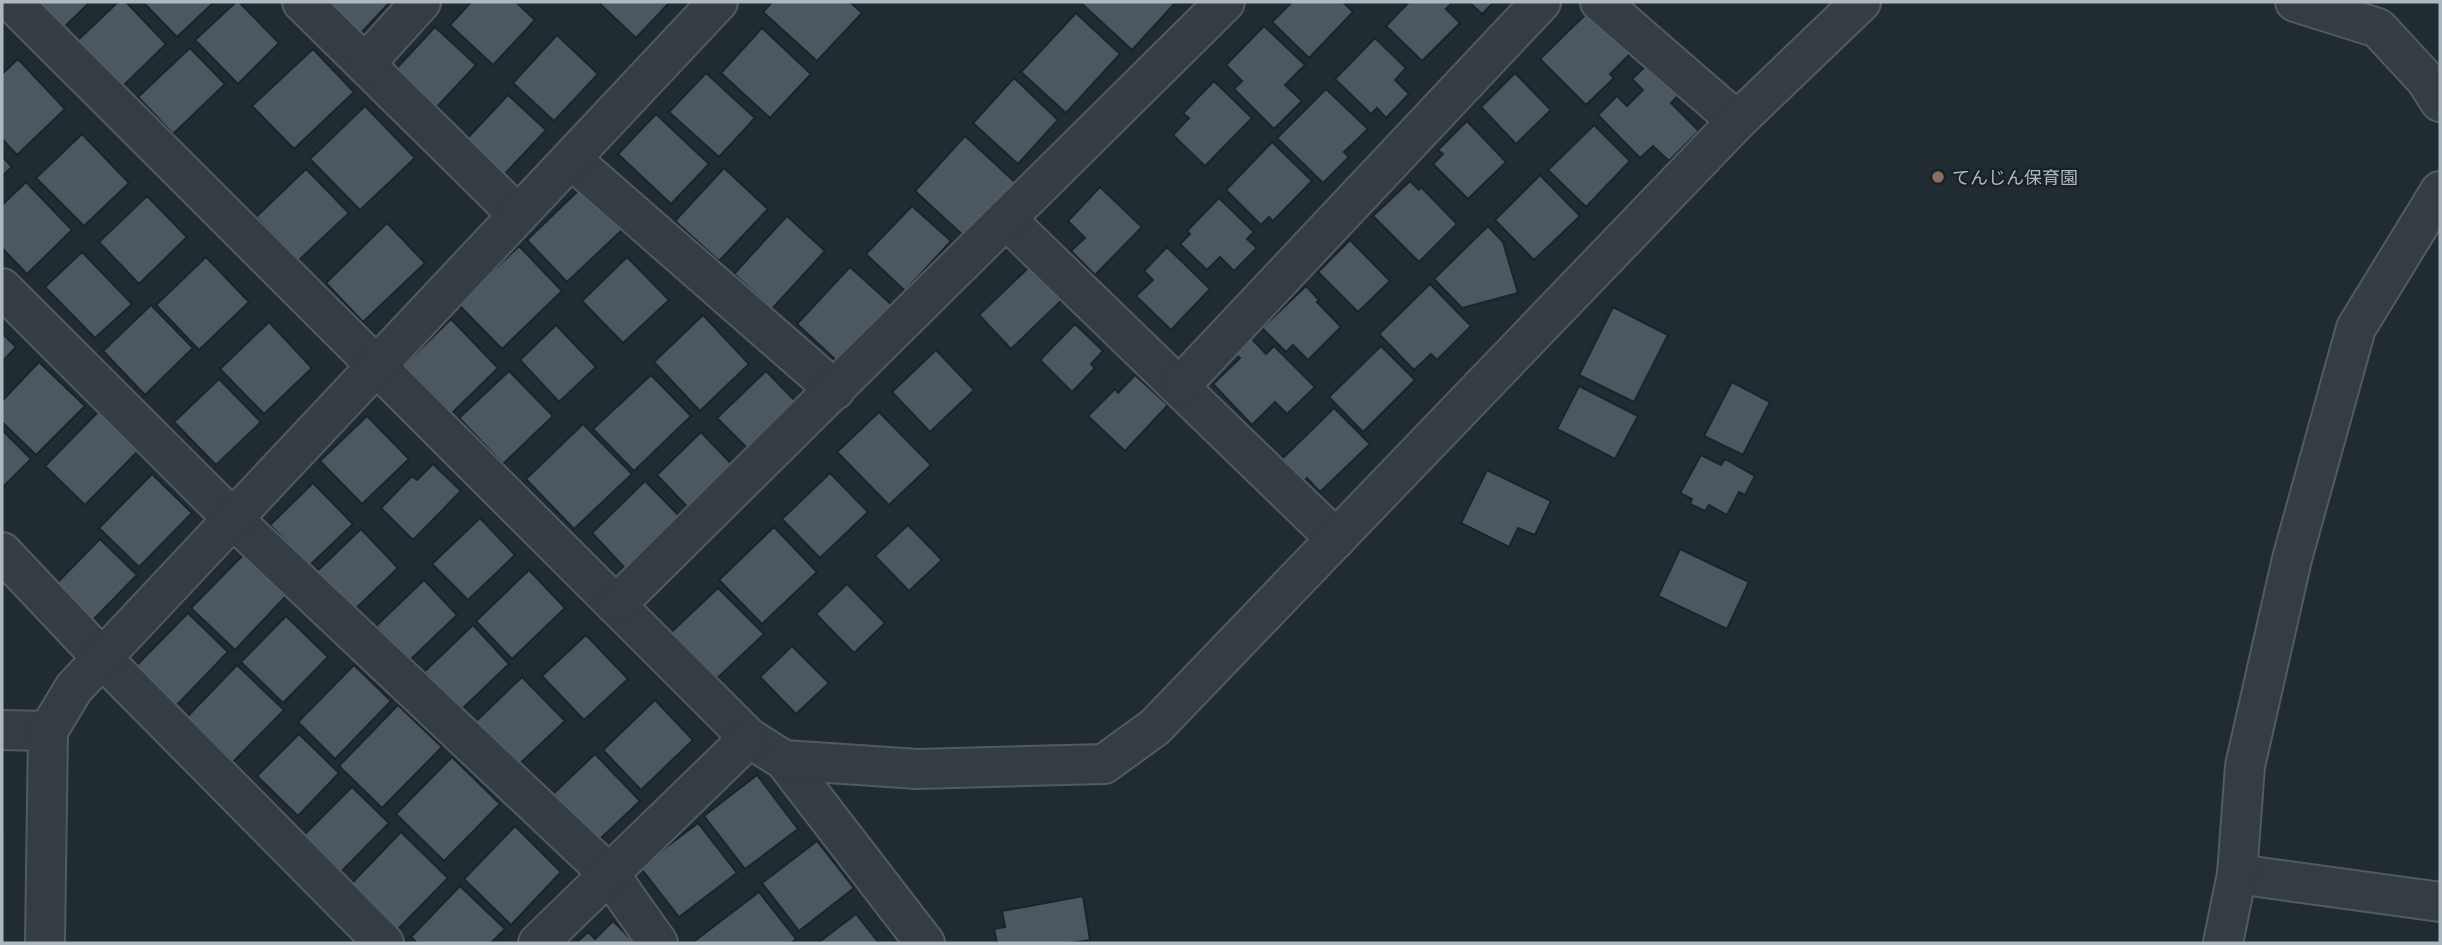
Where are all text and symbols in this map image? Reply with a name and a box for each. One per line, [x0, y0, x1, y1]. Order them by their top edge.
place label: てんじん保育園 [1952, 167, 2078, 188]
marker: てんじん保育園 [1930, 169, 1946, 185]

